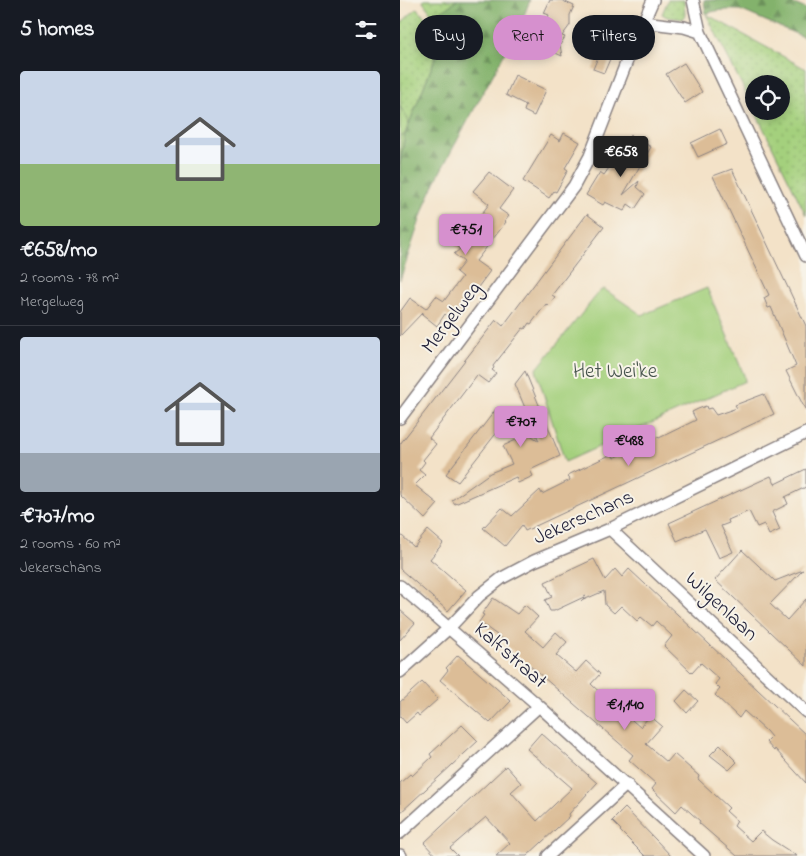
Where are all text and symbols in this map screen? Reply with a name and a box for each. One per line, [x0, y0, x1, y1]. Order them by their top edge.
text: 5 homes [20, 15, 95, 45]
chip: Buy [415, 15, 483, 60]
chip: Rent [493, 15, 562, 60]
chip: Filters [572, 15, 655, 60]
icon: filters [352, 16, 380, 44]
map controls [745, 75, 790, 120]
button: locate [745, 75, 790, 120]
icon: home [155, 104, 245, 194]
pin: €658 [591, 136, 651, 178]
text: €658 [604, 140, 638, 164]
pin: €751 [436, 214, 496, 256]
text: €751 [450, 218, 482, 242]
text: €658/mo [20, 236, 98, 266]
text: 2 rooms · 78 m² [20, 266, 119, 290]
street label: Mergelweg [415, 276, 491, 362]
text: Mergelweg [20, 290, 84, 314]
park label: Het Wei'ke [573, 357, 658, 387]
icon: home [155, 369, 245, 459]
pin: €707 [491, 406, 551, 448]
text: €707 [505, 410, 537, 434]
pin: €488 [599, 424, 659, 467]
text: €488 [614, 429, 644, 453]
street label: Jekerschans [529, 483, 639, 553]
text: €707/mo [20, 502, 95, 532]
text: 2 rooms · 60 m² [20, 532, 121, 556]
text: Jekerschans [20, 556, 102, 580]
street label: Wilgenlaan [676, 565, 764, 650]
street label: Kalfstraat [467, 616, 553, 696]
pin: €1,140 [584, 688, 666, 731]
text: €1,140 [606, 693, 644, 717]

